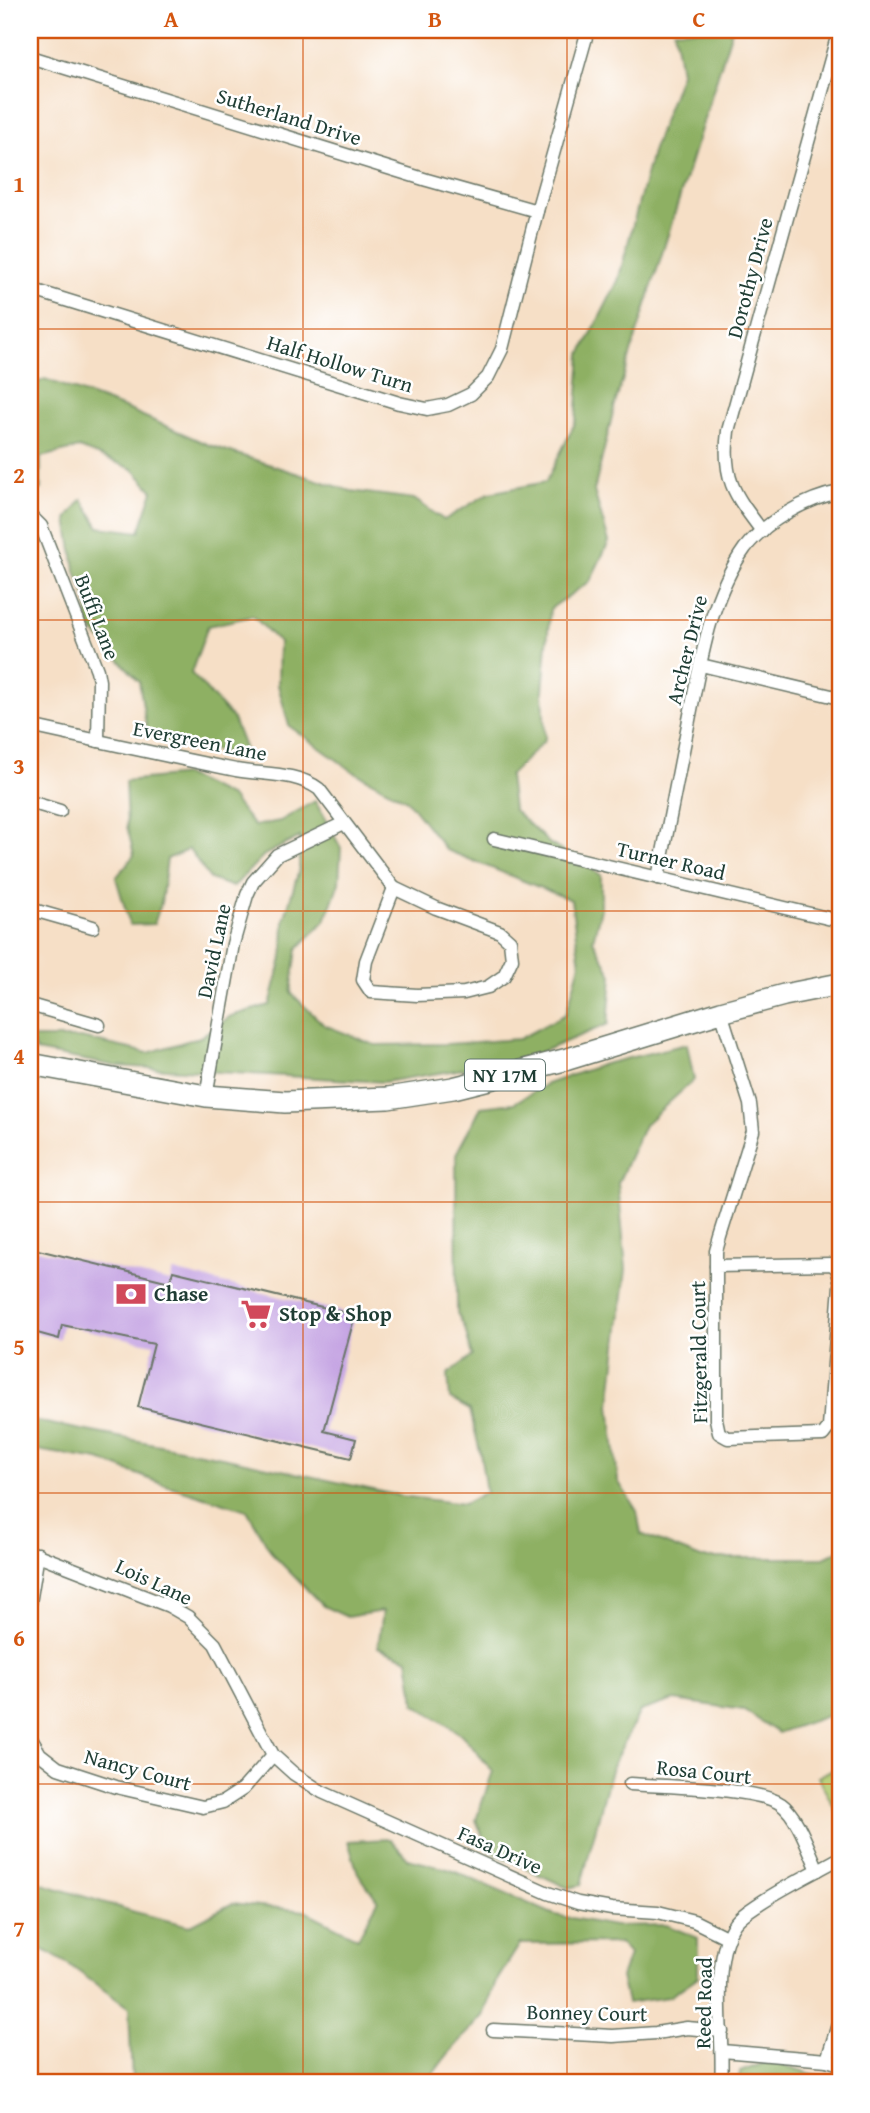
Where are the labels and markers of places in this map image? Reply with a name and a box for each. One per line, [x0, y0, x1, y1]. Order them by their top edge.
bank icon: Chase [114, 1277, 148, 1311]
place label: Chase [154, 1278, 208, 1309]
supermarket icon: Stop & Shop [239, 1297, 273, 1331]
place label: Stop & Shop [279, 1298, 392, 1329]

